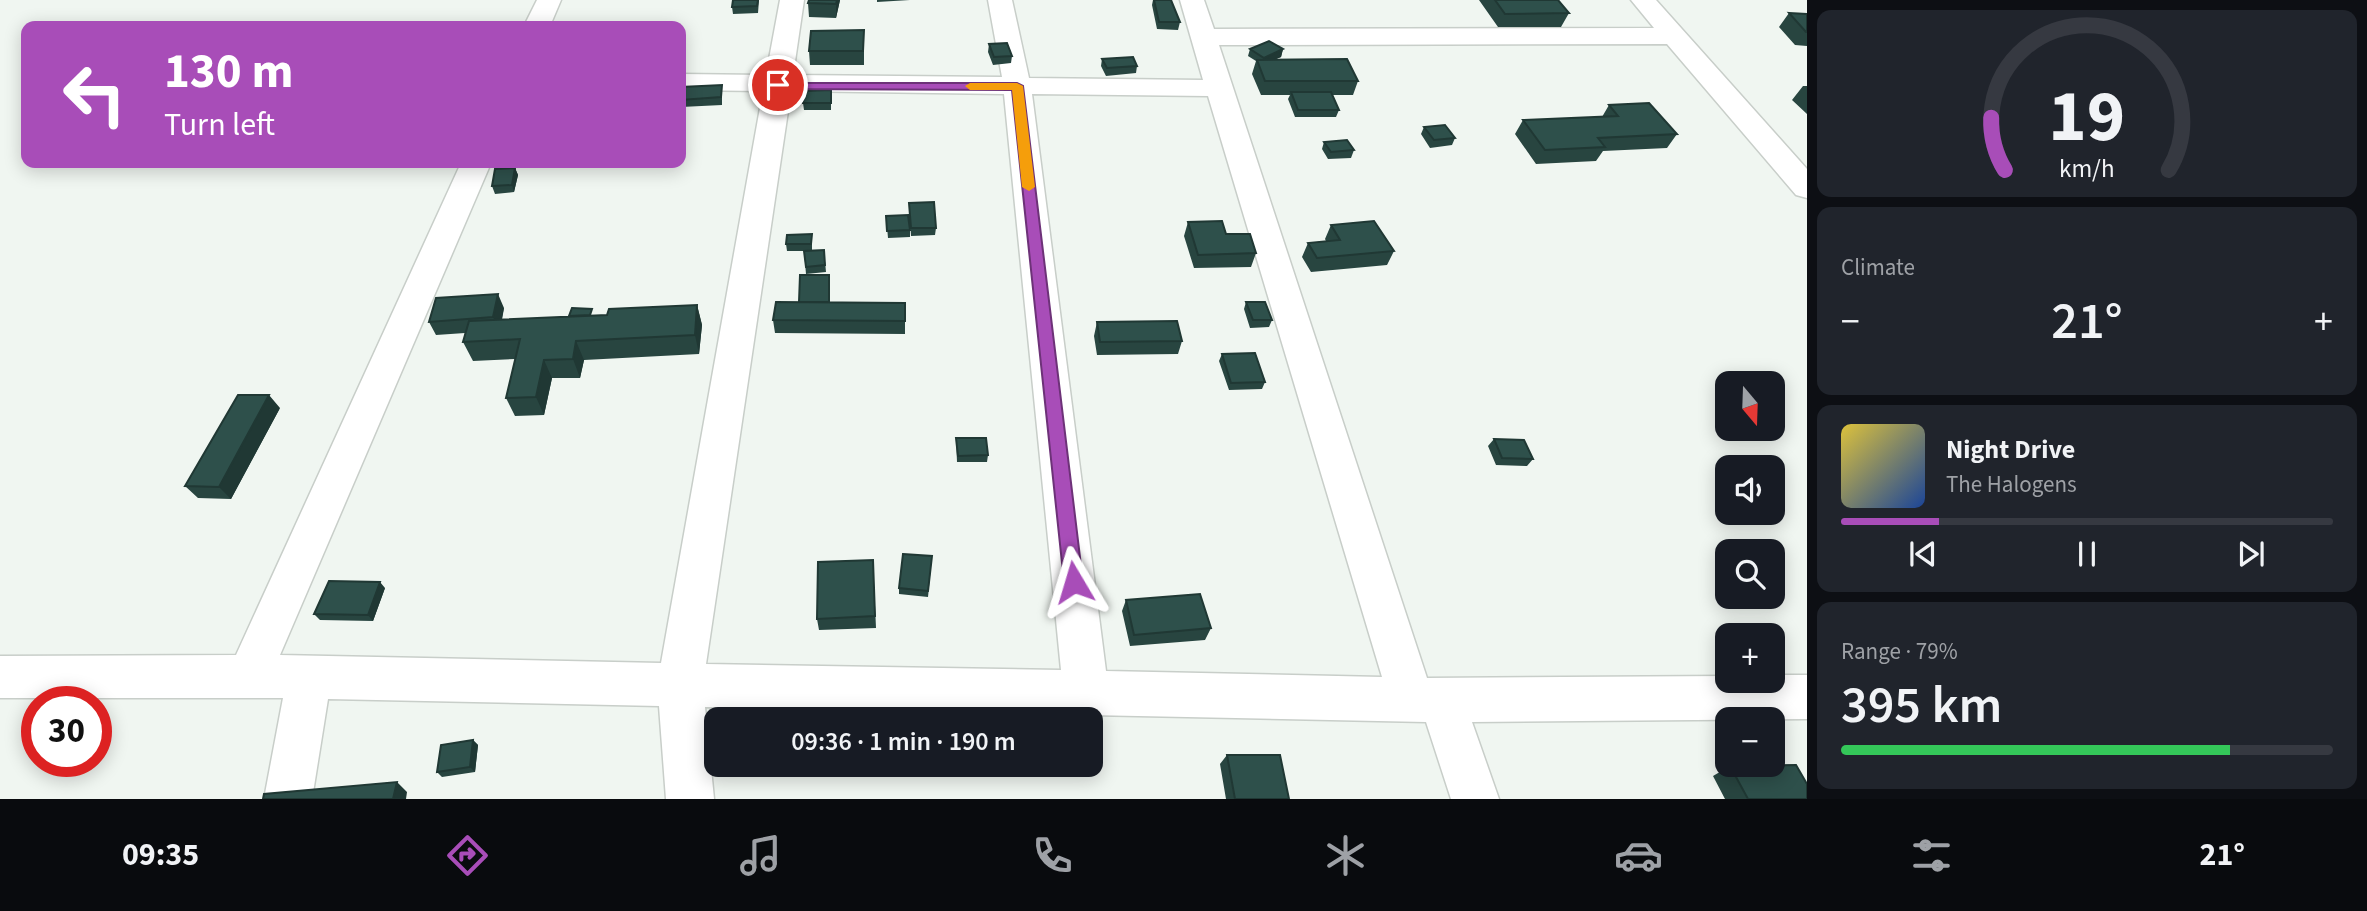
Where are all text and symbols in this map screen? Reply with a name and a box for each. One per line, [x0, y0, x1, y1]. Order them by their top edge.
text: 130 m [164, 37, 293, 107]
icon: left [49, 49, 140, 140]
pin [748, 55, 808, 115]
text: 19 [2049, 65, 2125, 169]
icon: arrive [759, 66, 797, 104]
text: Turn left [164, 102, 275, 148]
text: km/h [2059, 150, 2115, 186]
text: Climate [1841, 251, 1915, 284]
text: 21° [2051, 285, 2123, 359]
text: − [1841, 295, 1860, 349]
text: + [2314, 295, 2333, 349]
north arrow [1715, 371, 1785, 441]
map controls [1715, 371, 1785, 777]
text: Night Drive [1946, 431, 2075, 468]
button: sound [1715, 455, 1785, 525]
text: The Halogens [1946, 468, 2077, 501]
icon: previous [1904, 535, 1942, 573]
icon: pause [2068, 535, 2106, 573]
icon: next [2232, 535, 2270, 573]
button: search [1715, 539, 1785, 609]
position arrow [1037, 545, 1111, 619]
button: + [1715, 623, 1785, 693]
text: Range · 79% [1841, 635, 1958, 668]
text: 395 km [1841, 669, 2002, 743]
speed limit sign: 30 [21, 686, 112, 777]
button: − [1715, 707, 1785, 777]
text: 09:36 · 1 min · 190 m [791, 723, 1016, 760]
icon: directions [443, 831, 492, 880]
icon: music [736, 831, 785, 880]
icon: phone [1028, 831, 1077, 880]
icon: climate [1321, 831, 1370, 880]
icon: car [1614, 831, 1663, 880]
icon: filters [1907, 831, 1956, 880]
text: 09:35 [122, 832, 199, 878]
text: 21° [2200, 832, 2245, 878]

